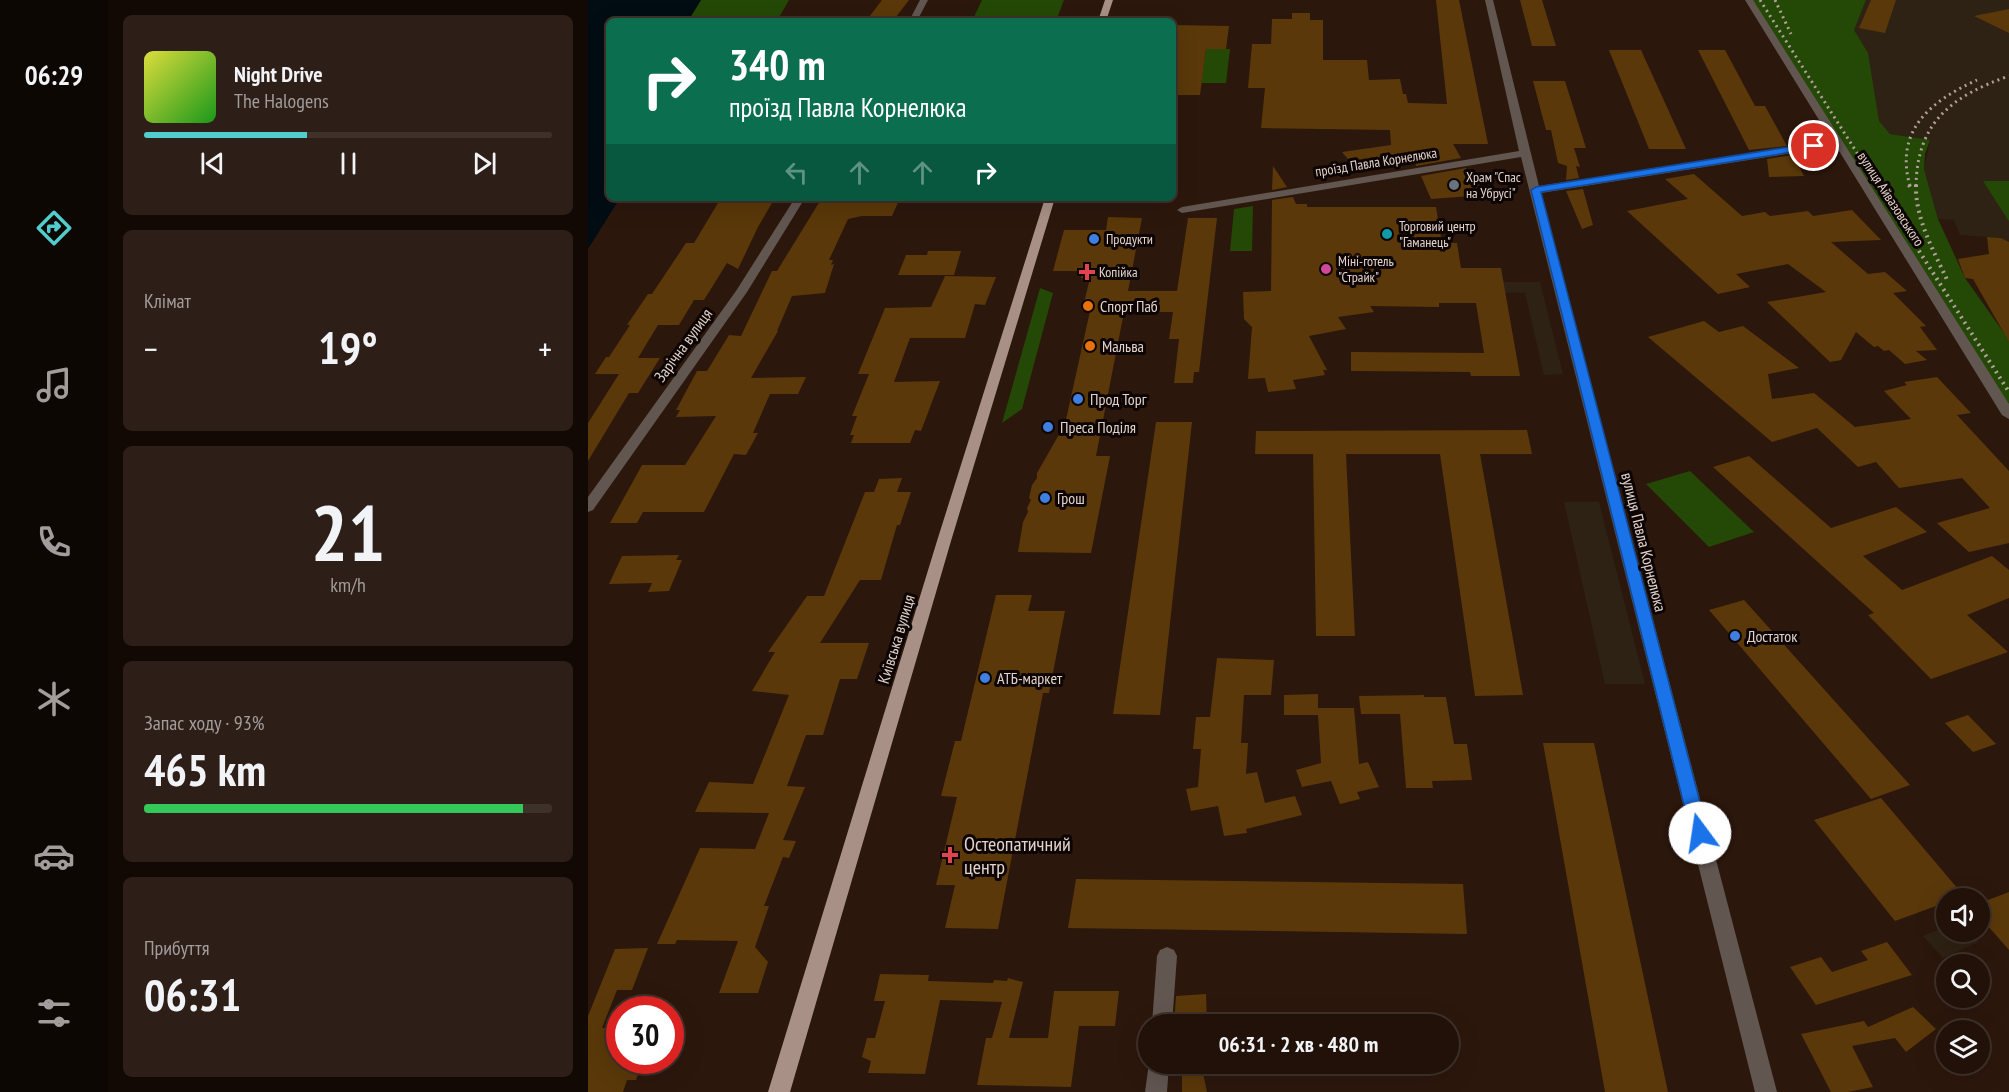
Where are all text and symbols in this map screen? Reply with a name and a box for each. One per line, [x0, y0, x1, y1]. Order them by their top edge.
text: 340 m [729, 37, 826, 92]
icon: right [630, 42, 708, 120]
text: 06:29 [25, 58, 83, 92]
text: Night Drive [234, 60, 323, 88]
text: The Halogens [234, 88, 329, 114]
text: проїзд Павла Корнелюка [729, 90, 967, 124]
pin [1788, 120, 1839, 171]
icon: arrive [1797, 129, 1830, 162]
street label: проїзд Павла Корнелюка [1314, 143, 1438, 181]
icon: previous [196, 147, 229, 180]
icon: pause [332, 147, 365, 180]
icon: next [468, 147, 501, 180]
street label: вулиця Айвазовського [1854, 148, 1928, 250]
icon: left [780, 156, 813, 189]
icon: ahead [843, 156, 876, 189]
icon: ahead [906, 156, 939, 189]
icon: right [969, 156, 1002, 189]
place label: Храм "Спас на Убрусі" [1466, 168, 1521, 202]
marker: Храм "Спас на Убрусі" [1447, 178, 1461, 192]
icon: directions [33, 207, 75, 249]
place label: Торговий центр "Гаманець" [1399, 217, 1476, 251]
marker: Торговий центр "Гаманець" [1380, 227, 1394, 241]
place label: Продукти [1106, 230, 1153, 248]
marker: Продукти [1087, 232, 1101, 246]
place label: Міні-готель "Страйк" [1338, 252, 1394, 286]
marker: Міні-готель "Страйк" [1319, 262, 1333, 276]
place label: Копійка [1099, 263, 1138, 281]
marker: Копійка [1080, 265, 1094, 279]
text: Клімат [144, 288, 191, 314]
place label: Спорт Паб [1100, 296, 1158, 316]
marker: Спорт Паб [1081, 299, 1095, 313]
street label: Зарічна вулиця [650, 304, 716, 386]
text: 19° [318, 318, 378, 376]
text: − [144, 327, 158, 370]
text: + [538, 327, 552, 370]
place label: Мальва [1102, 336, 1144, 356]
marker: Мальва [1083, 339, 1097, 353]
icon: music [33, 364, 75, 406]
place label: Прод Торг [1090, 389, 1147, 409]
marker: Прод Торг [1071, 392, 1085, 406]
place label: Преса Поділя [1060, 417, 1136, 437]
marker: Преса Поділя [1041, 420, 1055, 434]
street label: вулиця Павла Корнелюка [1617, 470, 1671, 614]
text: 21 [311, 482, 385, 583]
place label: Грош [1057, 488, 1085, 508]
marker: Грош [1038, 491, 1052, 505]
icon: phone [33, 521, 75, 563]
text: km/h [330, 572, 366, 598]
street label: Київська вулиця [873, 592, 919, 686]
place label: Достаток [1747, 626, 1798, 646]
marker: Достаток [1728, 629, 1742, 643]
place label: АТБ-маркет [997, 668, 1063, 688]
marker: АТБ-маркет [978, 671, 992, 685]
icon: climate [33, 678, 75, 720]
text: Запас ходу · 93% [144, 710, 264, 736]
text: 465 km [144, 740, 266, 798]
position arrow [1668, 801, 1732, 865]
place label: Остеопатичний центр [964, 831, 1071, 880]
icon: car [33, 835, 75, 877]
marker: Остеопатичний центр [941, 846, 959, 864]
map controls [1936, 888, 1990, 1074]
button: sound [1936, 888, 1990, 942]
text: Прибуття [144, 935, 209, 961]
button: search [1936, 954, 1990, 1008]
text: 06:31 [144, 965, 241, 1023]
icon: filters [33, 992, 75, 1034]
speed limit sign: 30 [606, 996, 684, 1074]
button: layers [1936, 1020, 1990, 1074]
text: 06:31 · 2 хв · 480 m [1219, 1030, 1378, 1058]

